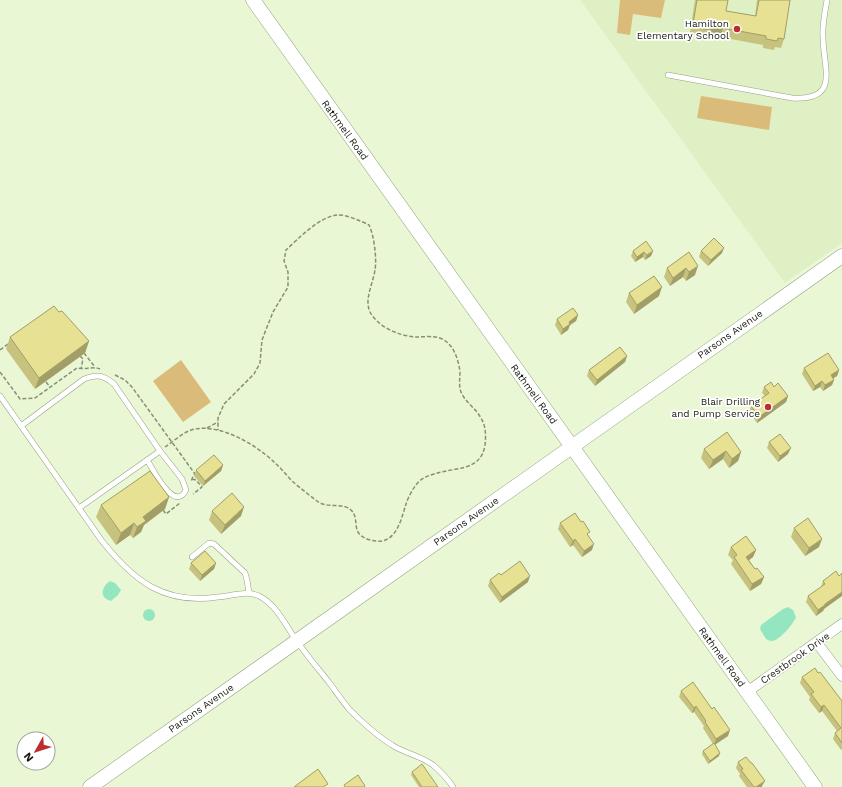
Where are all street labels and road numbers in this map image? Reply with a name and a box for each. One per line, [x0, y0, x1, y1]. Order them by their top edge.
street label: Rathmell Road [320, 98, 370, 162]
street label: Parsons Avenue [695, 307, 765, 361]
street label: Rathmell Road [509, 362, 559, 426]
street label: Parsons Avenue [431, 494, 501, 548]
street label: Rathmell Road [697, 625, 747, 689]
street label: Crestbrook Drive [758, 630, 832, 686]
street label: Parsons Avenue [166, 681, 236, 735]

